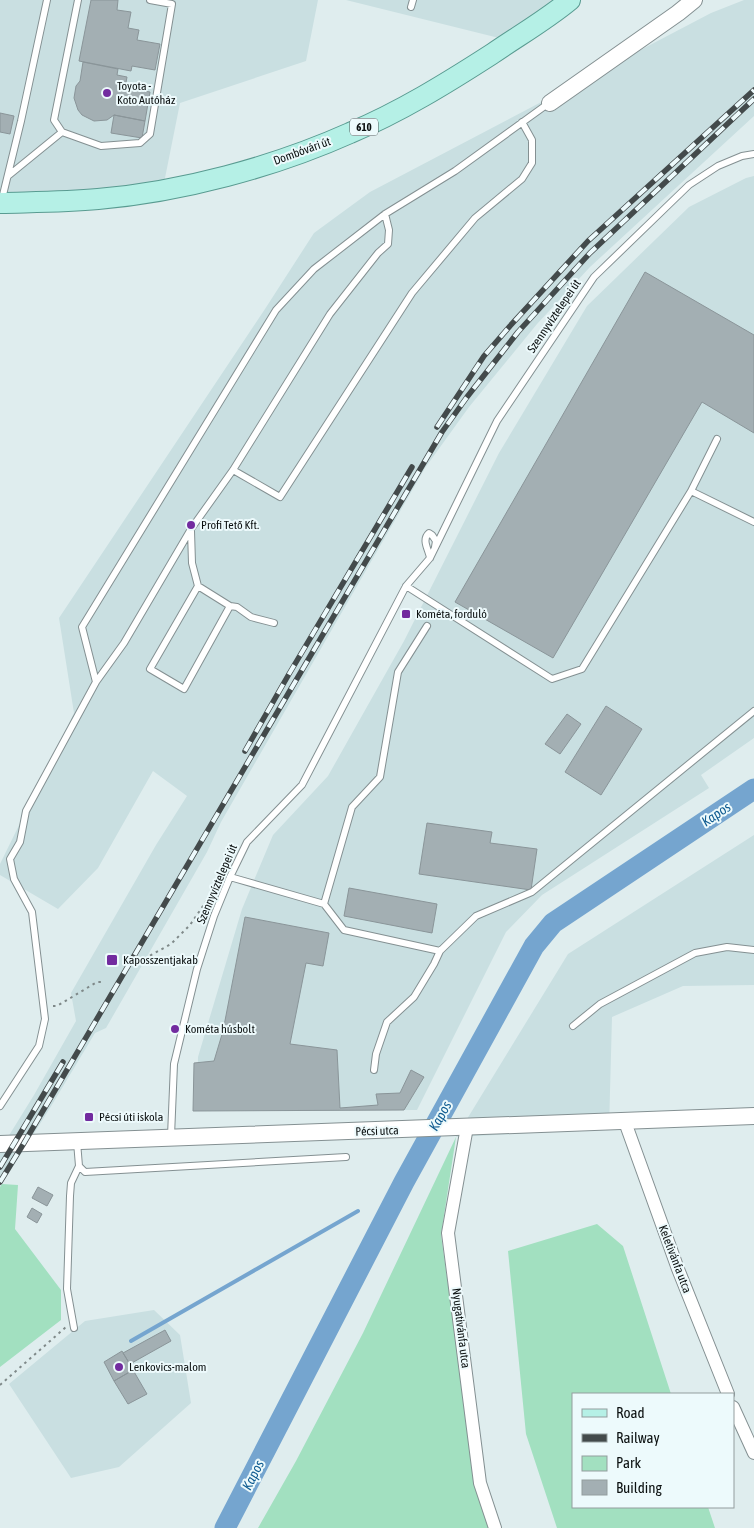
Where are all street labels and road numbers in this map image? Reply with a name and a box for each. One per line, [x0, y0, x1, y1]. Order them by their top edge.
road number: 610 [350, 118, 378, 136]
street label: Dombóvári út [272, 134, 333, 168]
street label: Szennyvíztelepei út [524, 276, 584, 355]
street label: Szennyvíztelepei út [194, 841, 240, 926]
street label: Pécsi utca [355, 1123, 399, 1139]
street label: Keletivánfa utca [656, 1223, 694, 1295]
street label: Nyugativánfa utca [449, 1287, 473, 1369]

